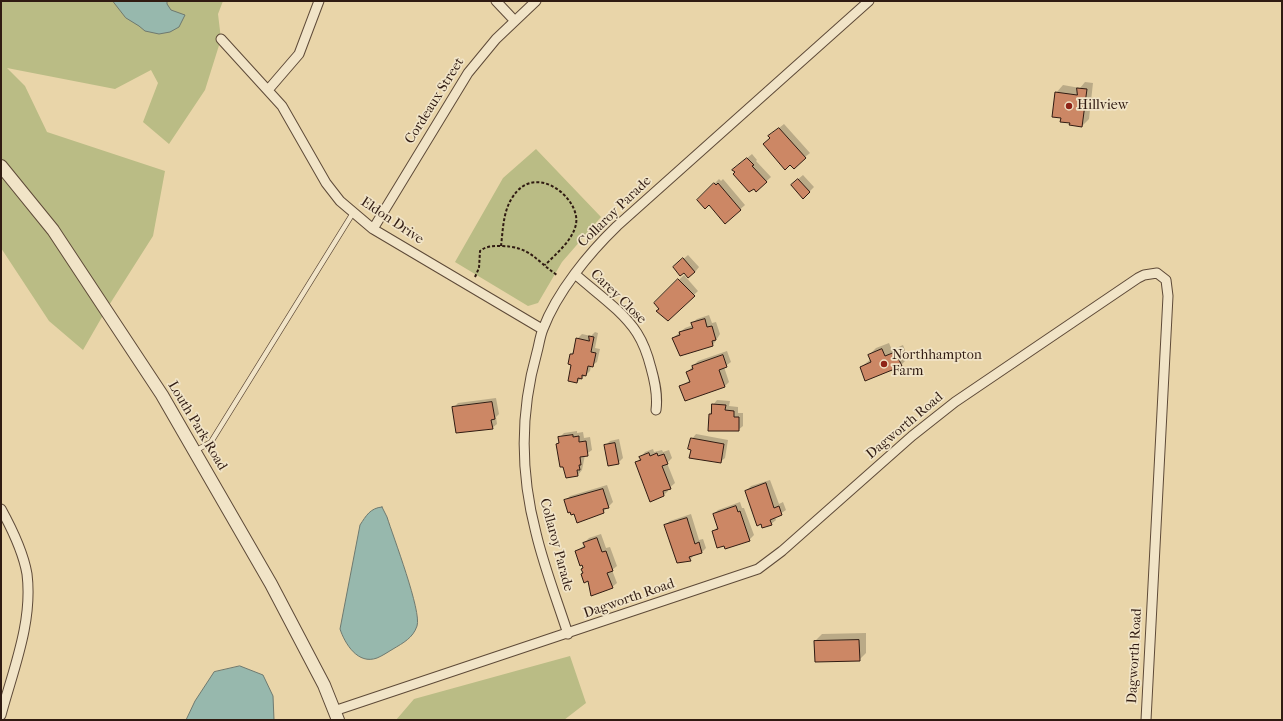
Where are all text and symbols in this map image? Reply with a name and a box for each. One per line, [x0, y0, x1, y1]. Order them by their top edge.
street label: Cordeaux Street [402, 55, 468, 147]
place label: Hillview [1077, 98, 1128, 114]
marker: Hillview [1064, 101, 1074, 111]
street label: Collaroy Parade [575, 173, 655, 251]
street label: Eldon Drive [357, 194, 427, 248]
street label: Carey Close [587, 266, 649, 328]
place label: Northhampton Farm [892, 348, 982, 380]
marker: Northhampton Farm [879, 359, 889, 369]
street label: Louth Park Road [164, 378, 230, 474]
street label: Dagworth Road [863, 389, 947, 463]
street label: Collaroy Parade [536, 497, 576, 593]
street label: Dagworth Road [581, 576, 677, 622]
street label: Dagworth Road [1124, 608, 1146, 704]

